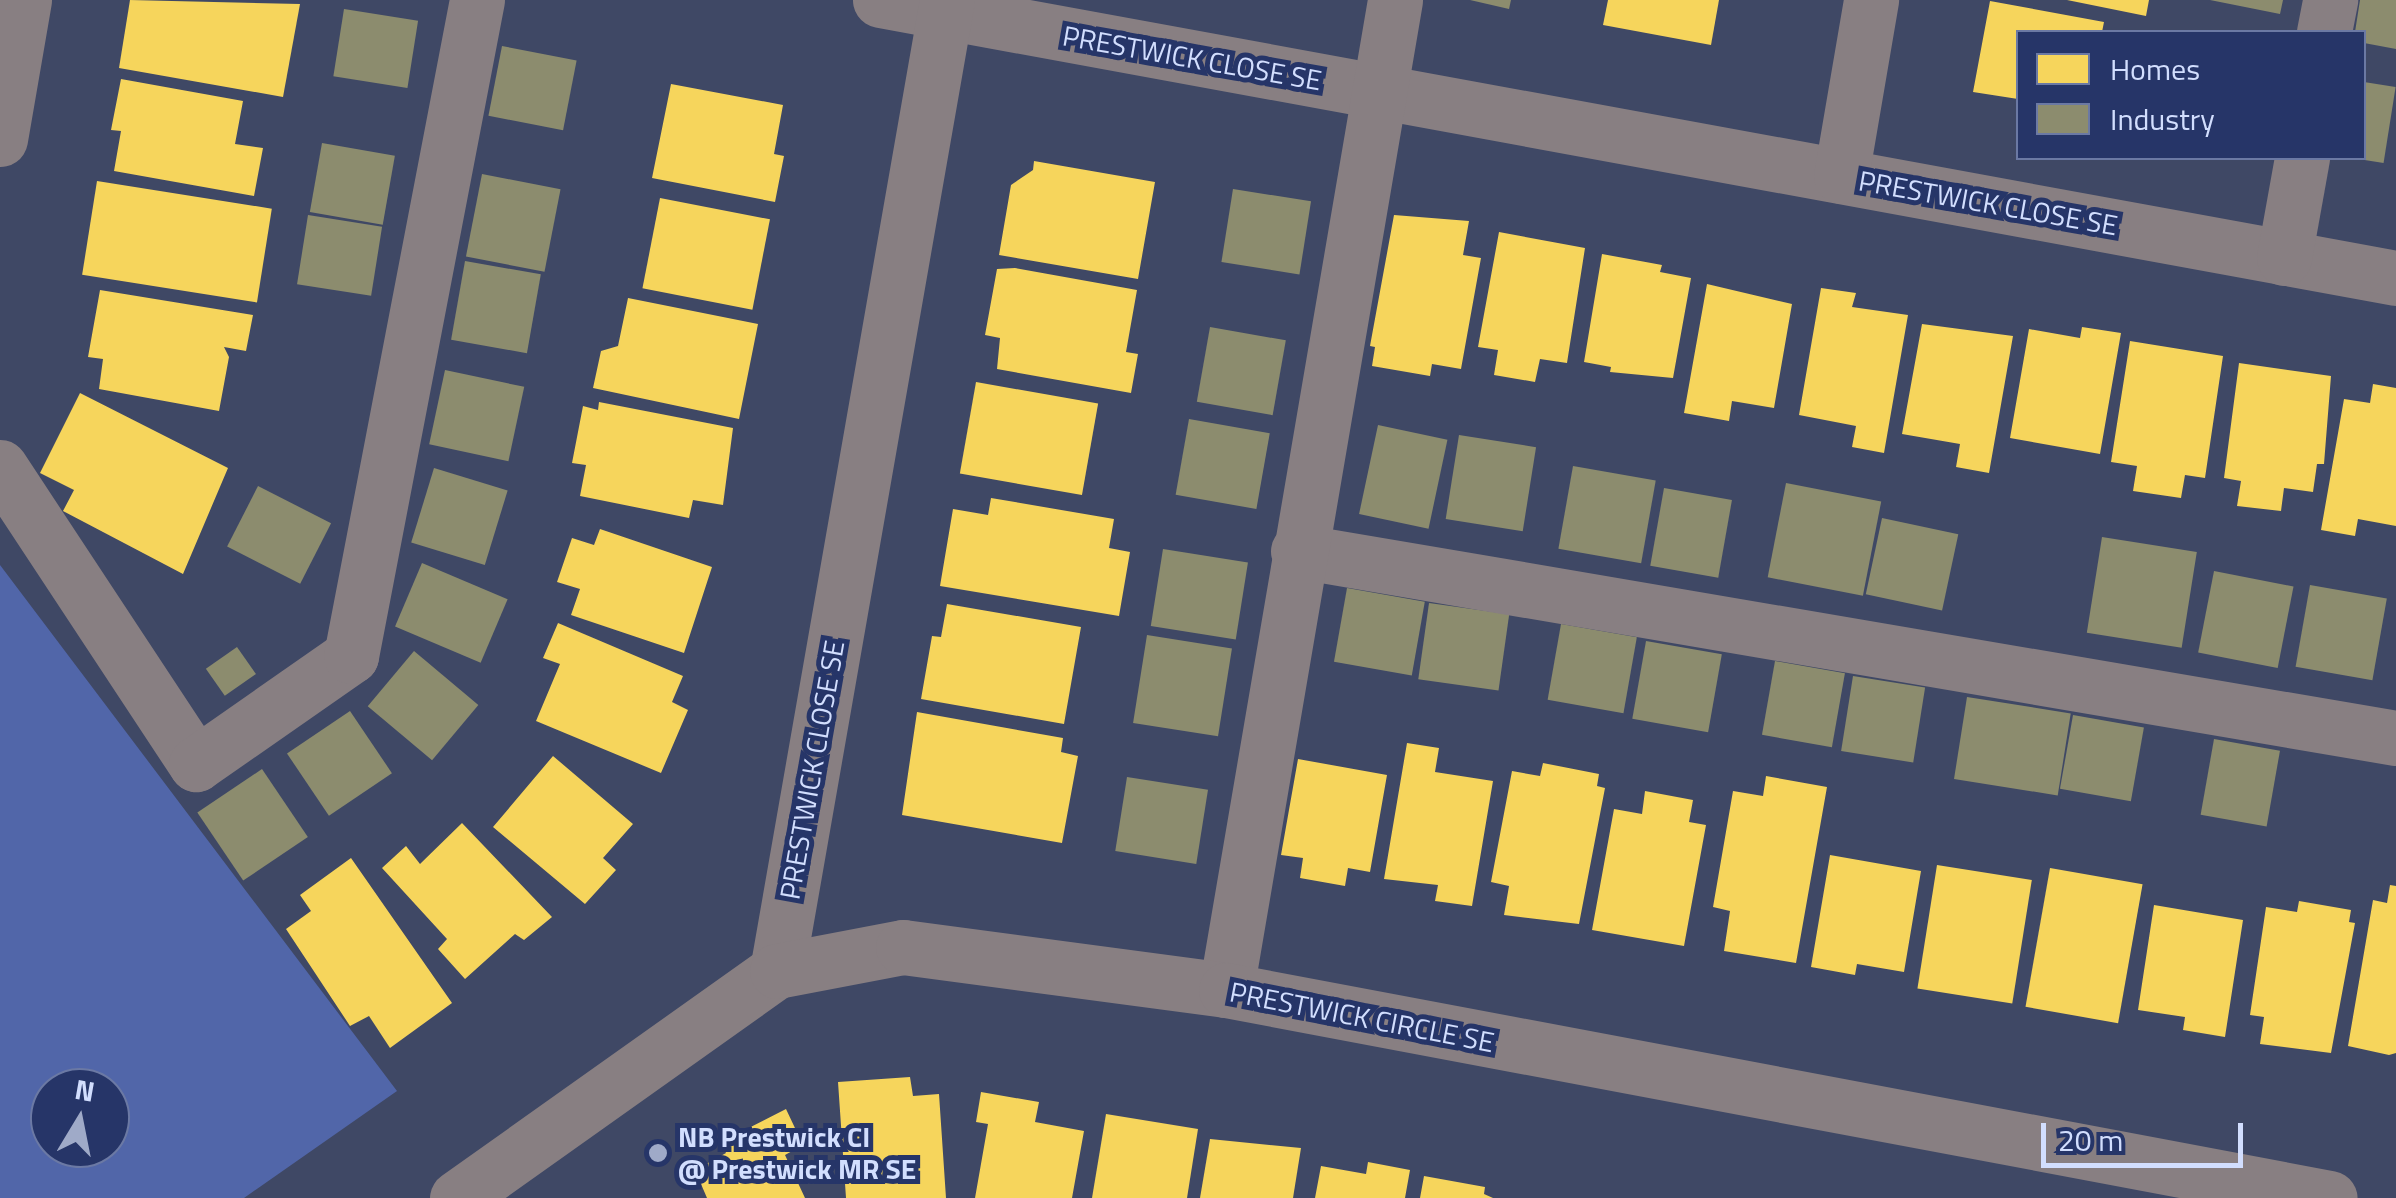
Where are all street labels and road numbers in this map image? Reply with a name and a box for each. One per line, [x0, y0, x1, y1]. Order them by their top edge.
street label: PRESTWICK CLOSE SE [1060, 19, 1324, 97]
street label: PRESTWICK CLOSE SE [1856, 164, 2120, 242]
street label: PRESTWICK CLOSE SE [773, 638, 851, 902]
street label: PRESTWICK CIRCLE SE [1227, 975, 1497, 1059]

